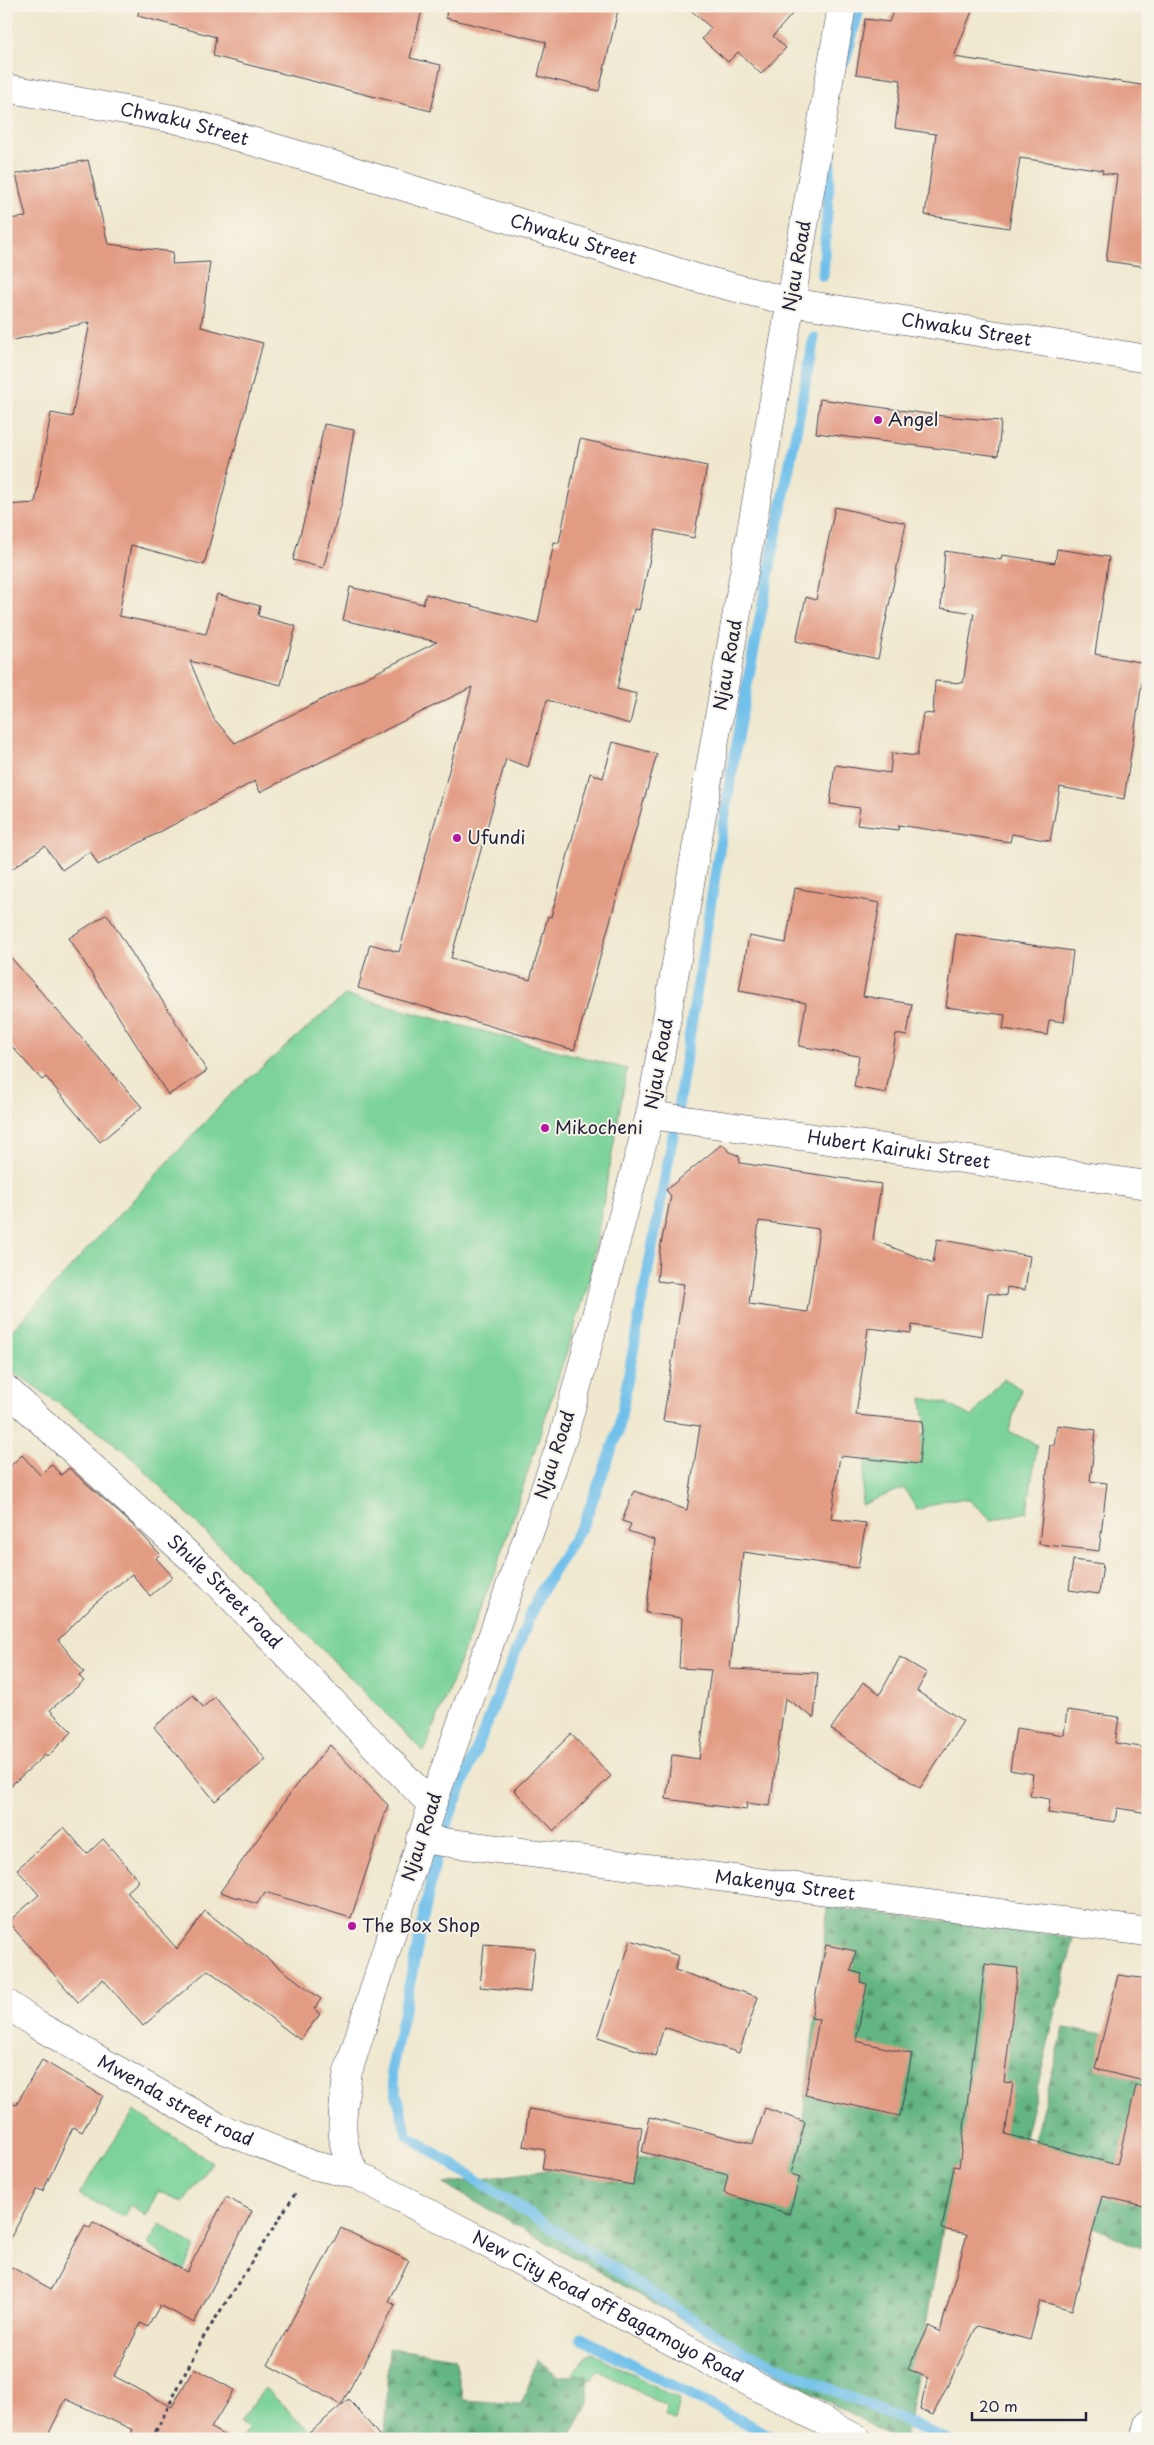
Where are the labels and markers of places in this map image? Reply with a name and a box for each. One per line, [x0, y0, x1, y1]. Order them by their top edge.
place label: Angel [888, 405, 938, 432]
marker: Angel [872, 414, 884, 426]
place label: Ufundi [467, 823, 525, 850]
marker: Ufundi [451, 832, 463, 844]
place label: Mikocheni [555, 1113, 643, 1140]
marker: Mikocheni [539, 1122, 551, 1134]
place label: The Box Shop [362, 1911, 480, 1938]
marker: The Box Shop [346, 1920, 358, 1932]

